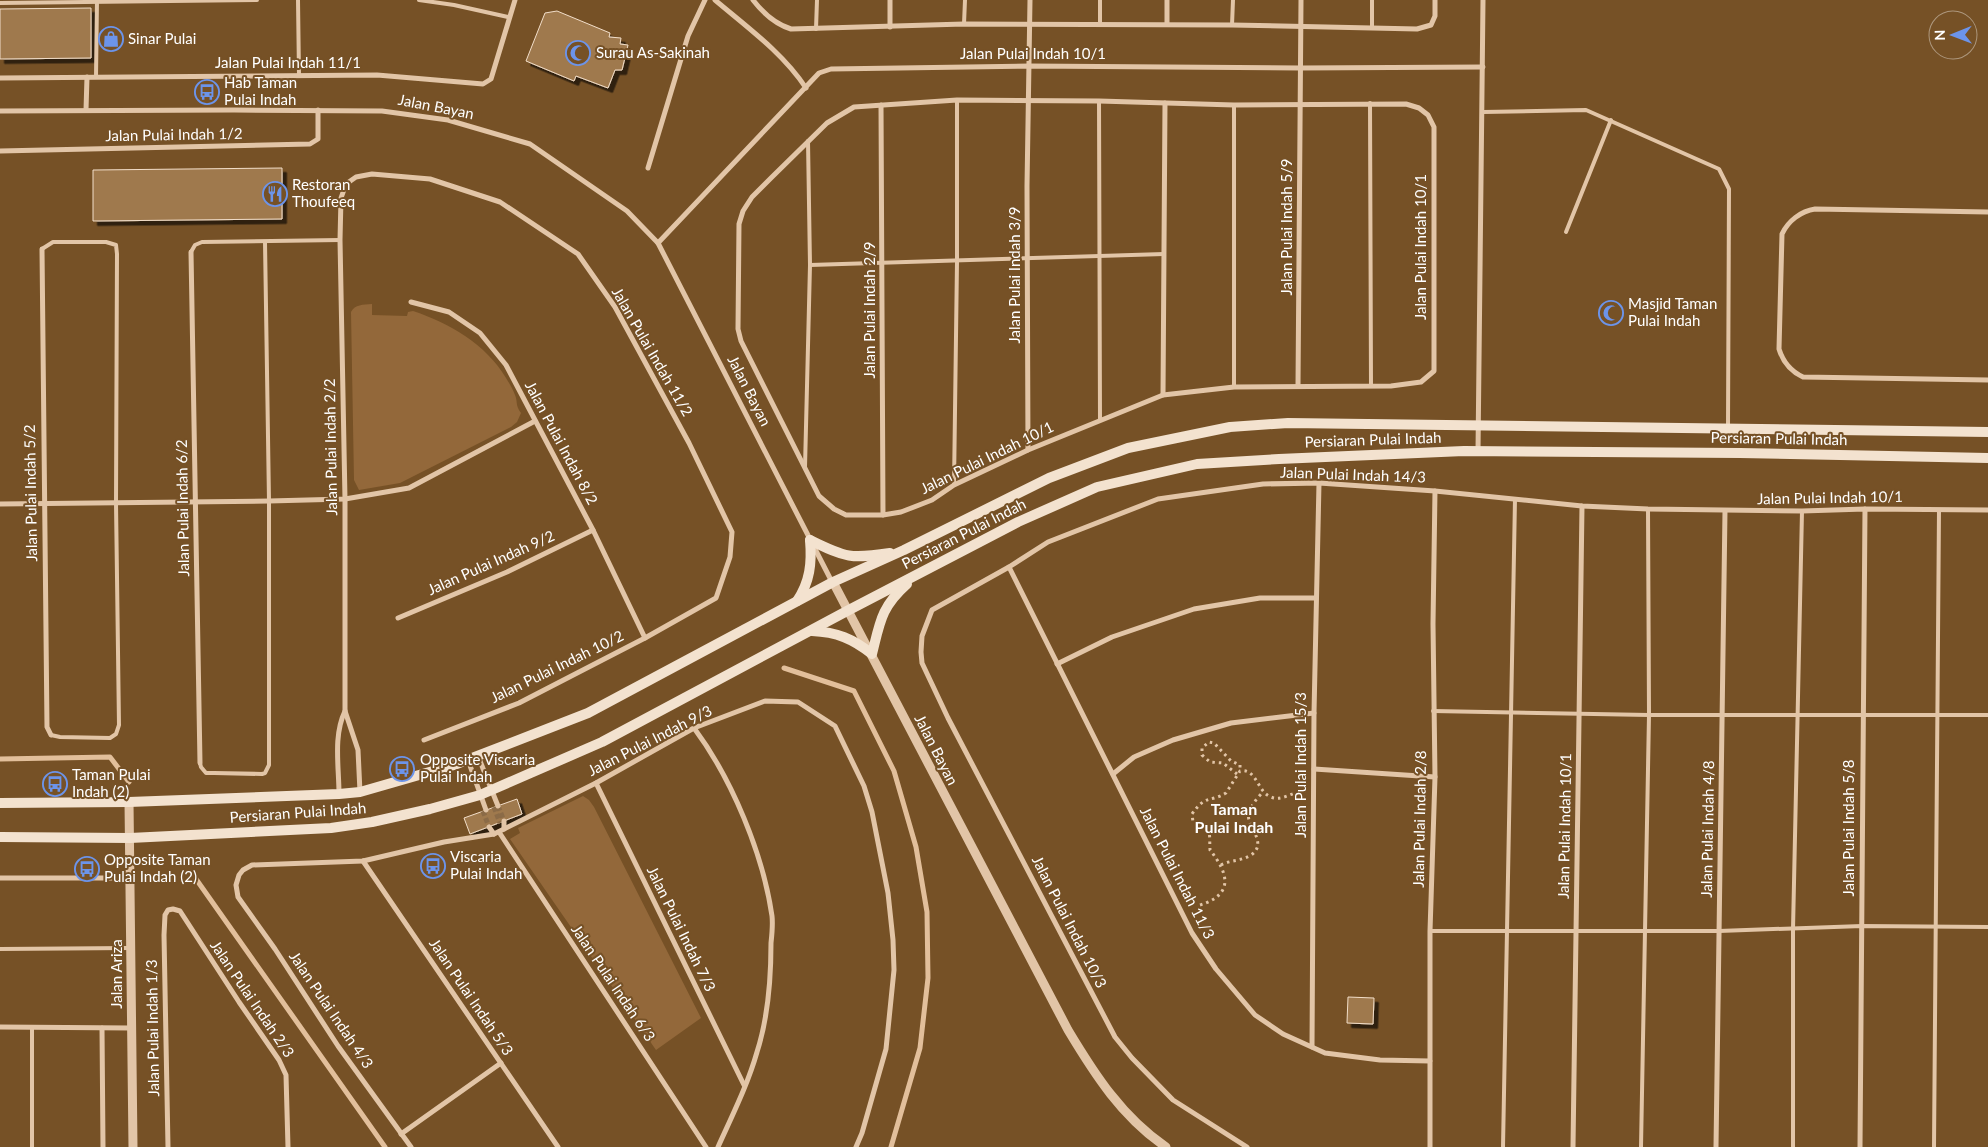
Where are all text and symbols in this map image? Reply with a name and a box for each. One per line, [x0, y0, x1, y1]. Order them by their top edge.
north arrow [1928, 10, 1978, 60]
shop icon: Sinar Pulai [98, 26, 124, 52]
place label: Sinar Pulai [128, 29, 196, 47]
text: N [1931, 30, 1948, 41]
mosque icon: Surau As-Sakinah [565, 40, 591, 66]
place label: Surau As-Sakinah [596, 43, 710, 61]
street label: Jalan Pulai Indah 10/1 [960, 44, 1106, 62]
street label: Jalan Pulai Indah 11/1 [215, 53, 361, 71]
place label: Hab Taman Pulai Indah [224, 73, 297, 108]
bus stop icon: Hab Taman Pulai Indah [194, 79, 220, 105]
street label: Jalan Bayan [397, 90, 476, 122]
street label: Jalan Pulai Indah 1/2 [105, 124, 243, 144]
street label: Jalan Pulai Indah 5/9 [1277, 158, 1295, 296]
street label: Jalan Pulai Indah 10/1 [1411, 174, 1429, 320]
place label: Restoran Thoufeeq [292, 175, 355, 210]
restaurant icon: Restoran Thoufeeq [262, 181, 288, 207]
street label: Jalan Pulai Indah 3/9 [1005, 206, 1023, 344]
street label: Jalan Pulai Indah 2/9 [860, 241, 878, 379]
street label: Jalan Pulai Indah 11/2 [609, 284, 697, 419]
place label: Masjid Taman Pulai Indah [1628, 294, 1717, 329]
mosque icon: Masjid Taman Pulai Indah [1598, 300, 1624, 326]
street label: Jalan Bayan [724, 352, 775, 429]
street label: Jalan Pulai Indah 2/2 [320, 378, 340, 516]
street label: Jalan Pulai Indah 8/2 [522, 378, 602, 507]
street label: Jalan Pulai Indah 10/1 [917, 417, 1056, 497]
street label: Jalan Pulai Indah 5/2 [20, 424, 40, 562]
street label: Persiaran Pulai Indah [1304, 428, 1442, 450]
street label: Persiaran Pulai Indah [1710, 428, 1848, 448]
street label: Jalan Pulai Indah 6/2 [172, 439, 192, 577]
street label: Jalan Pulai Indah 14/3 [1280, 462, 1426, 486]
street label: Jalan Pulai Indah 10/1 [1757, 487, 1903, 507]
street label: Persiaran Pulai Indah [898, 494, 1029, 572]
street label: Jalan Pulai Indah 9/2 [424, 526, 557, 598]
street label: Jalan Pulai Indah 10/2 [487, 626, 626, 706]
street label: Jalan Pulai Indah 15/3 [1291, 692, 1309, 838]
street label: Jalan Pulai Indah 9/3 [584, 701, 715, 779]
street label: Jalan Bayan [911, 711, 962, 788]
place label: Opposite Viscaria Pulai Indah [420, 750, 535, 785]
street label: Jalan Pulai Indah 2/8 [1409, 750, 1429, 888]
street label: Jalan Pulai Indah 10/1 [1554, 753, 1574, 899]
bus stop icon: Opposite Viscaria Pulai Indah [389, 756, 415, 782]
street label: Jalan Pulai Indah 5/8 [1839, 759, 1857, 897]
street label: Jalan Pulai Indah 4/8 [1697, 760, 1717, 898]
place label: Taman Pulai Indah (2) [72, 765, 151, 800]
bus stop icon: Taman Pulai Indah (2) [42, 771, 68, 797]
street label: Persiaran Pulai Indah [229, 798, 367, 826]
district label: Taman Pulai Indah [1195, 799, 1273, 836]
street label: Jalan Pulai Indah 11/3 [1137, 803, 1219, 942]
place label: Viscaria Pulai Indah [450, 847, 522, 882]
place label: Opposite Taman Pulai Indah (2) [104, 850, 211, 885]
street label: Jalan Pulai Indah 10/3 [1029, 852, 1111, 991]
bus stop icon: Viscaria Pulai Indah [420, 853, 446, 879]
bus stop icon: Opposite Taman Pulai Indah (2) [74, 856, 100, 882]
street label: Jalan Pulai Indah 7/3 [644, 863, 720, 994]
street label: Jalan Pulai Indah 6/3 [568, 921, 660, 1044]
street label: Jalan Pulai Indah 5/3 [426, 935, 518, 1058]
street label: Jalan Pulai Indah 2/3 [207, 937, 299, 1060]
street label: Jalan Ariza [107, 939, 125, 1009]
street label: Jalan Pulai Indah 4/3 [286, 948, 378, 1071]
street label: Jalan Pulai Indah 1/3 [142, 959, 162, 1097]

